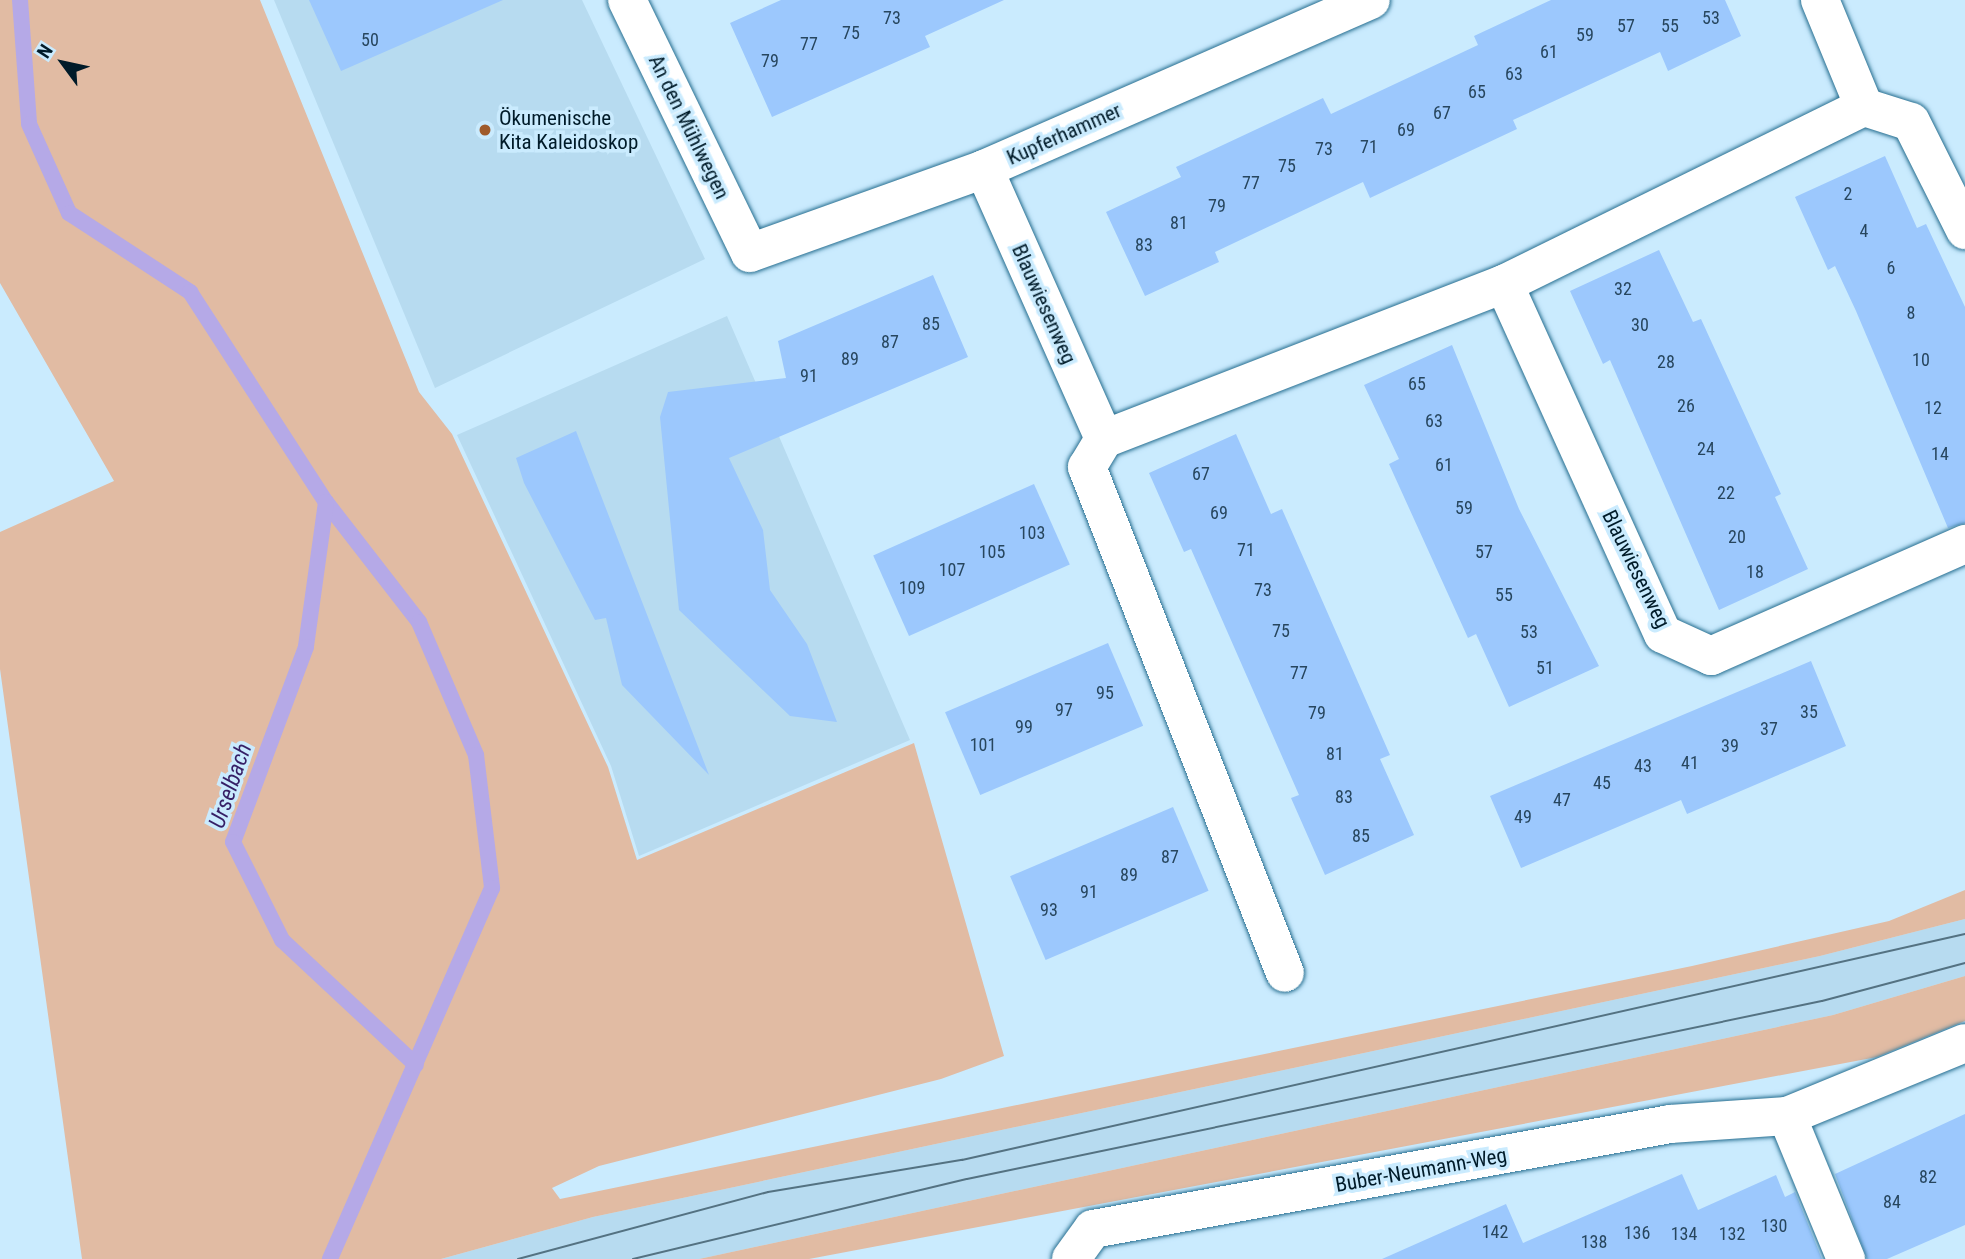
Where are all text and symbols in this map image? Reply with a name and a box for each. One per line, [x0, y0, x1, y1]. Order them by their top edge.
house number: 73 [883, 7, 901, 29]
house number: 53 [1702, 7, 1720, 29]
house number: 57 [1617, 15, 1635, 37]
house number: 55 [1661, 15, 1679, 37]
house number: 75 [842, 22, 860, 44]
house number: 59 [1576, 24, 1594, 46]
north arrow [28, 28, 98, 98]
house number: 50 [361, 29, 379, 51]
house number: 77 [800, 33, 818, 55]
text: N [32, 40, 58, 62]
house number: 61 [1540, 41, 1558, 63]
house number: 79 [761, 50, 779, 72]
street label: An den Mühlwegen [643, 51, 735, 203]
house number: 63 [1505, 63, 1523, 85]
house number: 65 [1468, 81, 1486, 103]
street label: Kupferhammer [1003, 98, 1125, 170]
house number: 67 [1433, 102, 1451, 124]
place label: Ökumenische Kita Kaleidoskop [499, 105, 638, 155]
house number: 69 [1397, 119, 1415, 141]
marker: Ökumenische Kita Kaleidoskop [477, 122, 493, 138]
house number: 71 [1360, 136, 1378, 158]
house number: 73 [1315, 138, 1333, 160]
house number: 75 [1278, 155, 1296, 177]
house number: 77 [1242, 172, 1260, 194]
house number: 2 [1844, 183, 1852, 205]
house number: 79 [1208, 195, 1226, 217]
house number: 81 [1170, 212, 1188, 234]
house number: 4 [1860, 220, 1868, 242]
house number: 83 [1135, 234, 1153, 256]
street label: Blauwiesenweg [1006, 240, 1082, 368]
house number: 6 [1887, 257, 1895, 279]
house number: 32 [1614, 278, 1632, 300]
house number: 8 [1907, 302, 1915, 324]
house number: 85 [922, 313, 940, 335]
house number: 30 [1631, 314, 1649, 336]
house number: 87 [881, 331, 899, 353]
house number: 89 [841, 348, 859, 370]
house number: 10 [1912, 349, 1930, 371]
house number: 28 [1657, 351, 1675, 373]
house number: 91 [800, 365, 818, 387]
house number: 65 [1408, 373, 1426, 395]
house number: 26 [1677, 395, 1695, 417]
house number: 12 [1924, 397, 1942, 419]
house number: 63 [1425, 410, 1443, 432]
house number: 24 [1697, 438, 1715, 460]
house number: 14 [1931, 443, 1949, 465]
house number: 61 [1435, 454, 1453, 476]
house number: 67 [1192, 463, 1210, 485]
house number: 22 [1717, 482, 1735, 504]
house number: 59 [1455, 497, 1473, 519]
house number: 69 [1210, 502, 1228, 524]
street label: Blauwiesenweg [1597, 506, 1675, 632]
house number: 103 [1019, 522, 1045, 544]
house number: 20 [1728, 526, 1746, 548]
house number: 71 [1237, 539, 1255, 561]
house number: 105 [979, 541, 1005, 563]
house number: 57 [1475, 541, 1493, 563]
house number: 107 [939, 559, 965, 581]
house number: 18 [1746, 561, 1764, 583]
house number: 109 [899, 577, 925, 599]
house number: 73 [1254, 579, 1272, 601]
house number: 55 [1495, 584, 1513, 606]
house number: 75 [1272, 620, 1290, 642]
house number: 53 [1520, 621, 1538, 643]
house number: 51 [1536, 657, 1554, 679]
house number: 77 [1290, 662, 1308, 684]
house number: 95 [1096, 682, 1114, 704]
house number: 97 [1055, 699, 1073, 721]
house number: 35 [1800, 701, 1818, 723]
house number: 79 [1308, 702, 1326, 724]
house number: 99 [1015, 716, 1033, 738]
house number: 37 [1760, 718, 1778, 740]
house number: 101 [970, 734, 996, 756]
house number: 39 [1721, 735, 1739, 757]
water label: Urselbach [204, 740, 258, 832]
house number: 81 [1326, 743, 1344, 765]
house number: 41 [1681, 752, 1699, 774]
house number: 43 [1634, 755, 1652, 777]
house number: 45 [1593, 772, 1611, 794]
house number: 83 [1335, 786, 1353, 808]
house number: 47 [1553, 789, 1571, 811]
house number: 49 [1514, 806, 1532, 828]
house number: 85 [1352, 825, 1370, 847]
house number: 87 [1161, 846, 1179, 868]
house number: 89 [1120, 864, 1138, 886]
house number: 91 [1080, 881, 1098, 903]
house number: 93 [1040, 899, 1058, 921]
street label: Buber-Neumann-Weg [1333, 1143, 1509, 1197]
house number: 82 [1919, 1166, 1937, 1188]
house number: 84 [1883, 1191, 1901, 1213]
house number: 130 [1761, 1215, 1787, 1237]
house number: 142 [1482, 1221, 1508, 1243]
house number: 136 [1624, 1222, 1650, 1244]
house number: 134 [1671, 1223, 1697, 1245]
house number: 132 [1719, 1223, 1745, 1245]
house number: 138 [1581, 1231, 1607, 1253]

